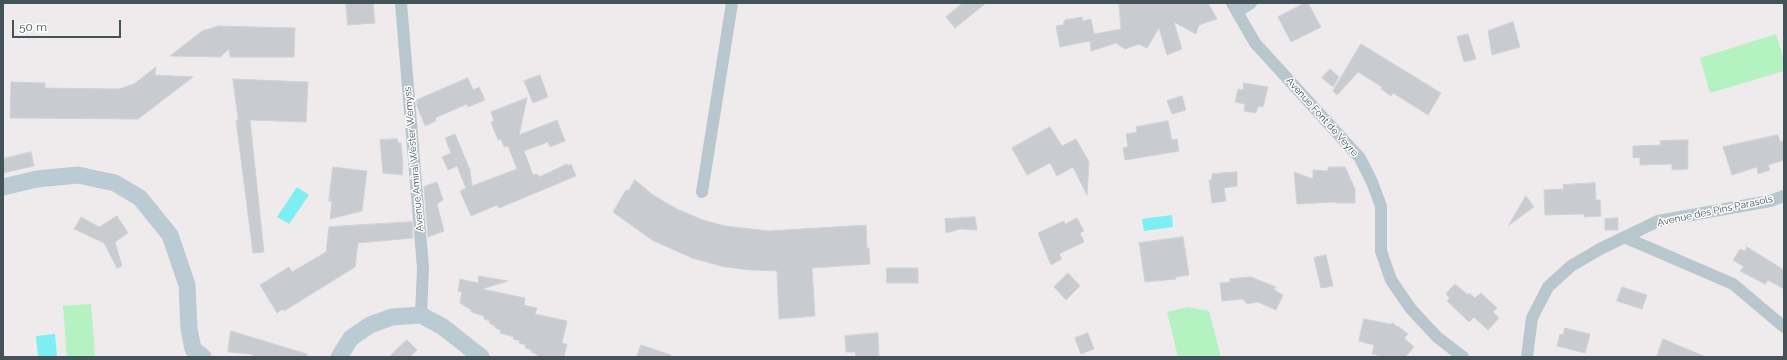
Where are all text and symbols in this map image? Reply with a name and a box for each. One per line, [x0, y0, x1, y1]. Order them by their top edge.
scale bar [14, 12, 123, 38]
text: 50 m [19, 20, 47, 34]
street label: Avenue Font de Veyre [1283, 75, 1361, 159]
street label: Avenue Amiral Wester Wemyss [402, 86, 426, 232]
street label: Avenue des Pins Parasols [1656, 193, 1774, 229]

